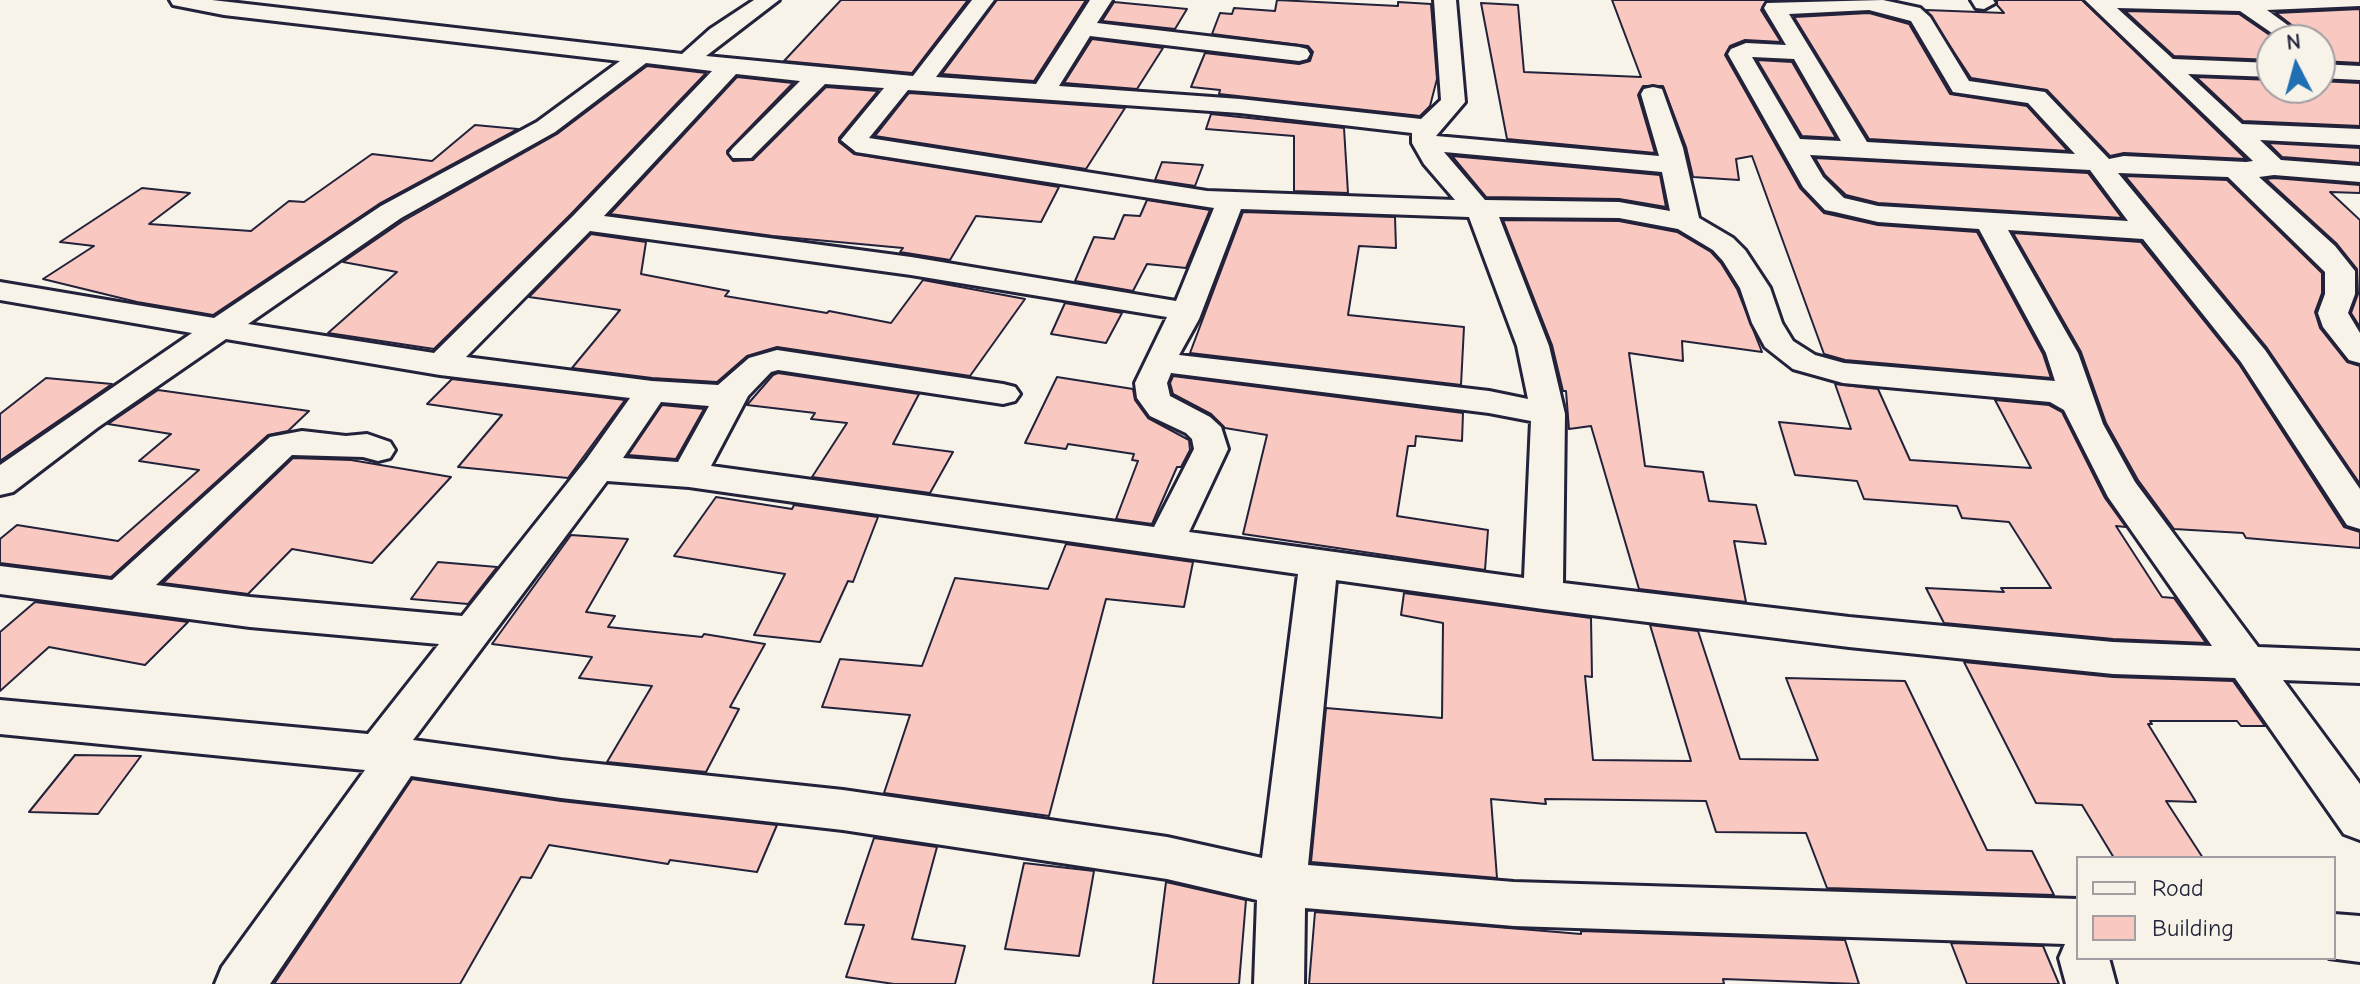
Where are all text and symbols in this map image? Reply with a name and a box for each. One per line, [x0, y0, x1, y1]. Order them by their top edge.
north arrow [2256, 24, 2336, 104]
text: N [2285, 28, 2302, 56]
legend [2076, 856, 2336, 960]
text: Road [2152, 874, 2204, 902]
text: Building [2152, 914, 2234, 942]

